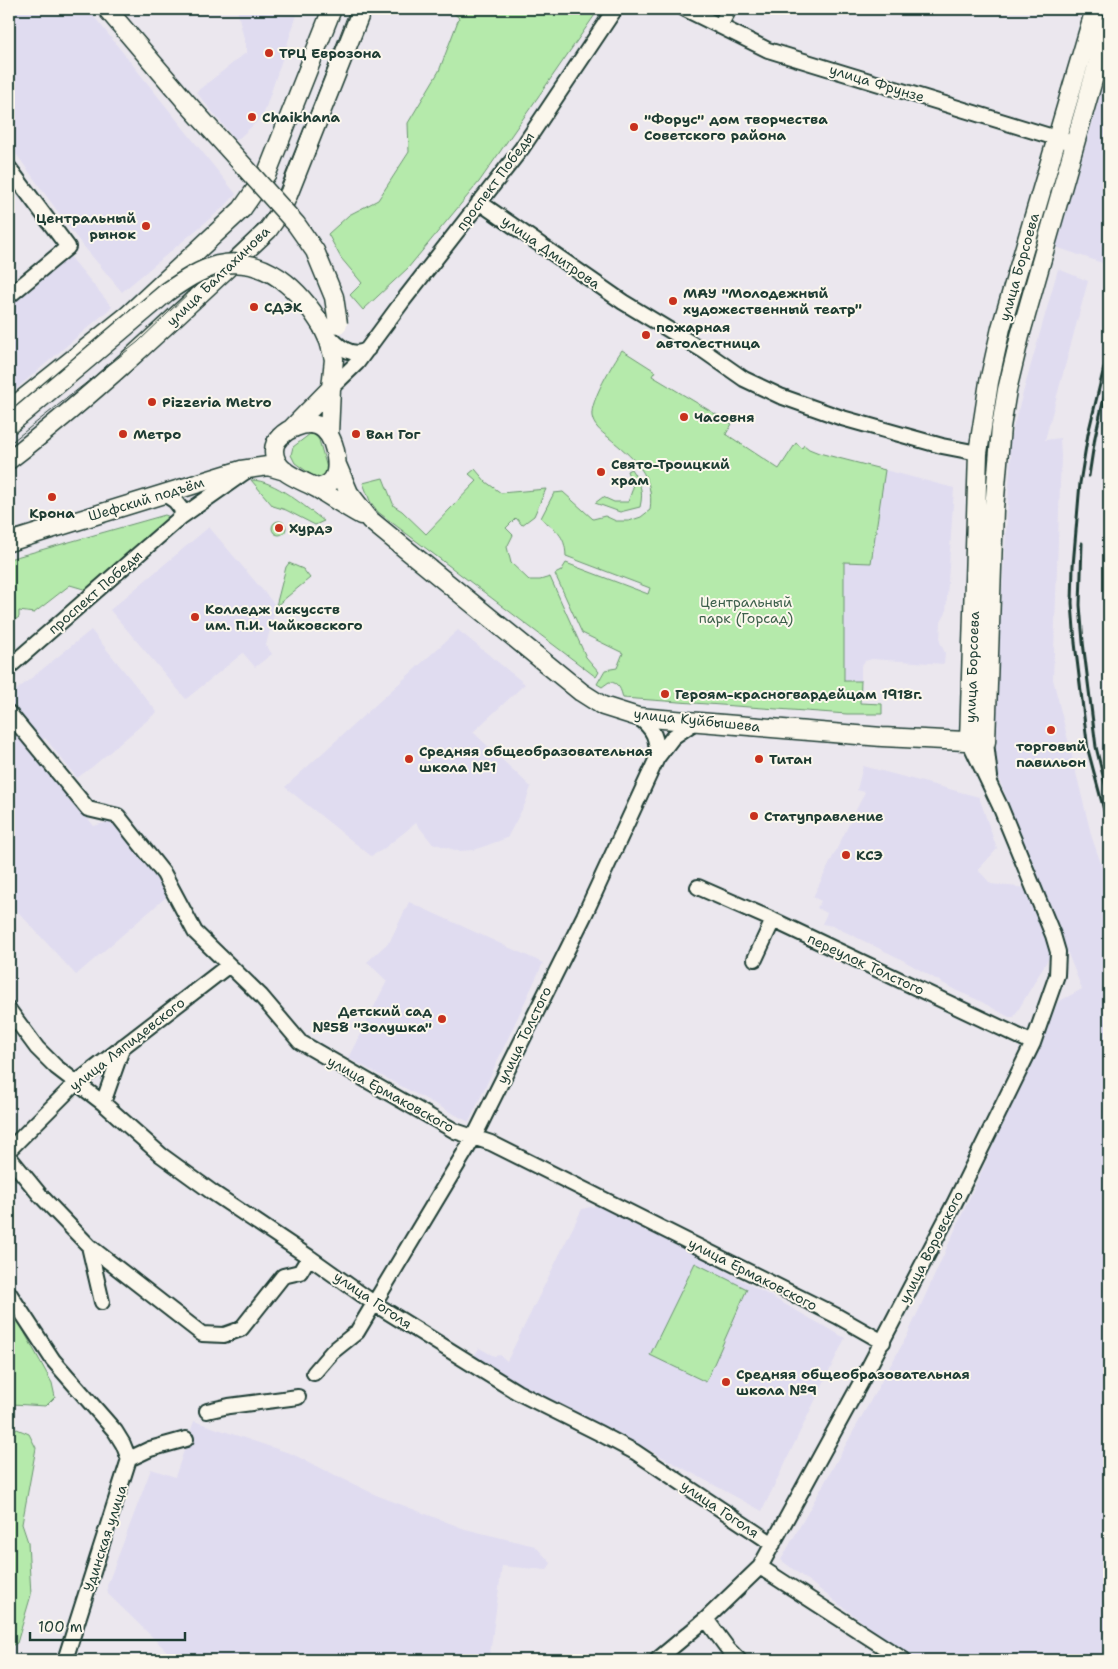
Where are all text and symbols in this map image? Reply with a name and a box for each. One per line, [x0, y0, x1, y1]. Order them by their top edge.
place label: ТРЦ Еврозона [279, 44, 382, 62]
marker: ТРЦ Еврозона [263, 47, 275, 59]
street label: улица Фрунзе [827, 60, 927, 106]
place label: Chaikhana [262, 108, 341, 126]
place label: "Форус" дом творчества Советского района [644, 110, 828, 144]
marker: Chaikhana [246, 111, 258, 123]
marker: "Форус" дом творчества Советского района [628, 121, 640, 133]
street label: проспект Победы [452, 128, 538, 234]
place label: Центральный рынок [36, 209, 136, 243]
street label: улица Дмитрова [498, 211, 604, 293]
street label: улица Борсоева [995, 211, 1043, 323]
marker: Центральный рынок [140, 220, 152, 232]
street label: улица Балтахинова [163, 222, 274, 330]
place label: МАУ "Молодежный художественный театр" [683, 284, 862, 318]
marker: МАУ "Молодежный художественный театр" [667, 295, 679, 307]
place label: СДЭК [264, 298, 303, 316]
marker: СДЭК [248, 301, 260, 313]
place label: пожарная автолестница [656, 318, 761, 352]
marker: пожарная автолестница [640, 329, 652, 341]
place label: Pizzeria Metro [162, 393, 272, 411]
marker: Pizzeria Metro [146, 396, 158, 408]
place label: Часовня [694, 408, 754, 426]
marker: Часовня [678, 411, 690, 423]
place label: Метро [133, 425, 181, 443]
place label: Ван Гог [366, 425, 422, 443]
marker: Метро [117, 428, 129, 440]
marker: Ван Гог [350, 428, 362, 440]
place label: Свято-Троицкий храм [611, 455, 730, 489]
marker: Свято-Троицкий храм [595, 466, 607, 478]
street label: Шефский подъём [86, 473, 206, 525]
marker: Крона [46, 491, 58, 503]
place label: Крона [29, 504, 75, 522]
place label: Хурдэ [289, 519, 332, 537]
marker: Хурдэ [273, 522, 285, 534]
street label: проспект Победы [44, 546, 146, 638]
park label: Центральный парк (Горсад) [699, 593, 793, 627]
place label: Колледж искусств им. П.И. Чайковского [205, 600, 363, 634]
marker: Колледж искусств им. П.И. Чайковского [189, 611, 201, 623]
street label: улица Борсоева [961, 611, 983, 723]
place label: Героям-красногвардейцам 1918г. [675, 685, 922, 703]
marker: Героям-красногвардейцам 1918г. [659, 688, 671, 700]
street label: улица Куйбышева [633, 704, 762, 736]
marker: торговый павильон [1045, 724, 1057, 736]
place label: торговый павильон [1016, 737, 1087, 771]
place label: Средняя общеобразовательная школа №1 [419, 742, 653, 776]
place label: Титан [769, 750, 812, 768]
marker: Средняя общеобразовательная школа №1 [403, 753, 415, 765]
marker: Титан [753, 753, 765, 765]
place label: Статуправление [764, 807, 884, 825]
marker: Статуправление [748, 810, 760, 822]
place label: КСЭ [856, 846, 883, 864]
marker: КСЭ [840, 849, 852, 861]
street label: переулок Толстого [805, 929, 927, 999]
street label: улица Толстого [493, 983, 555, 1087]
street label: улица Ляпидевского [66, 993, 188, 1095]
place label: Детский сад №58 "Золушка" [313, 1002, 432, 1036]
marker: Детский сад №58 "Золушка" [436, 1013, 448, 1025]
street label: улица Ермаковского [324, 1052, 458, 1136]
street label: улица Воровского [895, 1188, 967, 1306]
street label: улица Ермаковского [686, 1234, 820, 1314]
street label: улица Гоголя [330, 1267, 416, 1333]
place label: Средняя общеобразовательная школа №9 [736, 1365, 970, 1399]
marker: Средняя общеобразовательная школа №9 [720, 1376, 732, 1388]
street label: улица Гоголя [677, 1476, 763, 1542]
street label: Удинская улица [79, 1482, 131, 1594]
scale bar [30, 1609, 185, 1641]
text: 100 m [38, 1617, 83, 1637]

